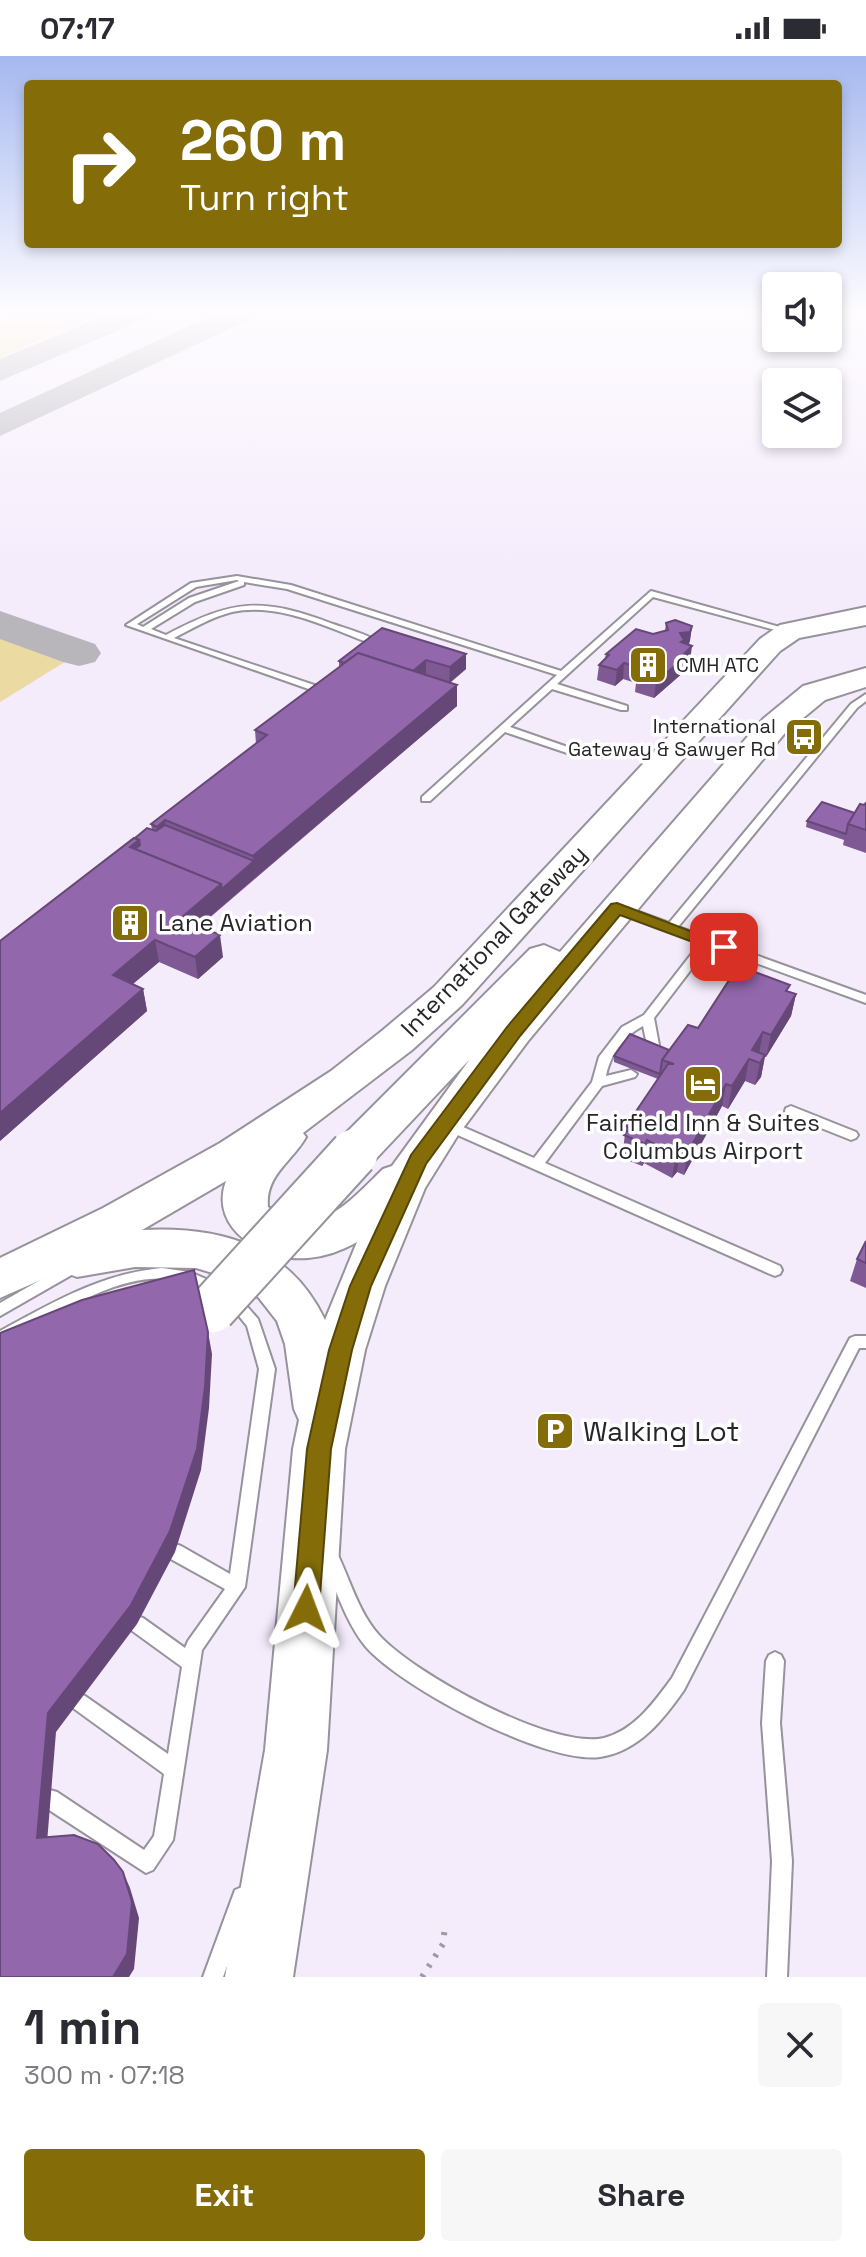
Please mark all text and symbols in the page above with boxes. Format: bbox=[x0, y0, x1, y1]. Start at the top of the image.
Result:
text: 07:17 bbox=[40, 9, 115, 48]
text: 260 m bbox=[180, 105, 346, 176]
icon: right bbox=[48, 112, 152, 216]
text: Turn right bbox=[180, 175, 349, 221]
map controls bbox=[762, 272, 842, 448]
button: sound bbox=[762, 272, 842, 352]
button: layers bbox=[762, 368, 842, 448]
building icon: CMH ATC bbox=[627, 644, 669, 686]
place label: CMH ATC bbox=[676, 652, 759, 678]
place label: International Gateway & Sawyer Rd bbox=[568, 713, 776, 762]
bus stop icon: International Gateway & Sawyer Rd bbox=[783, 716, 825, 758]
street label: International Gateway bbox=[394, 838, 593, 1043]
building icon: Lane Aviation bbox=[109, 902, 151, 944]
place label: Lane Aviation bbox=[158, 907, 313, 938]
pin bbox=[690, 913, 758, 981]
icon: arrive bbox=[702, 925, 746, 969]
hotel icon: Fairfield Inn & Suites Columbus Airport bbox=[682, 1063, 724, 1105]
place label: Fairfield Inn & Suites Columbus Airport bbox=[586, 1107, 820, 1166]
parking icon: Walking Lot bbox=[534, 1410, 576, 1452]
place label: Walking Lot bbox=[583, 1413, 739, 1449]
position arrow bbox=[264, 1567, 348, 1651]
text: 1 min bbox=[24, 1997, 141, 2058]
button: close bbox=[758, 2003, 842, 2087]
text: 300 m · 07:18 bbox=[24, 2058, 185, 2092]
button: Exit bbox=[24, 2149, 425, 2241]
button: Share bbox=[441, 2149, 842, 2241]

